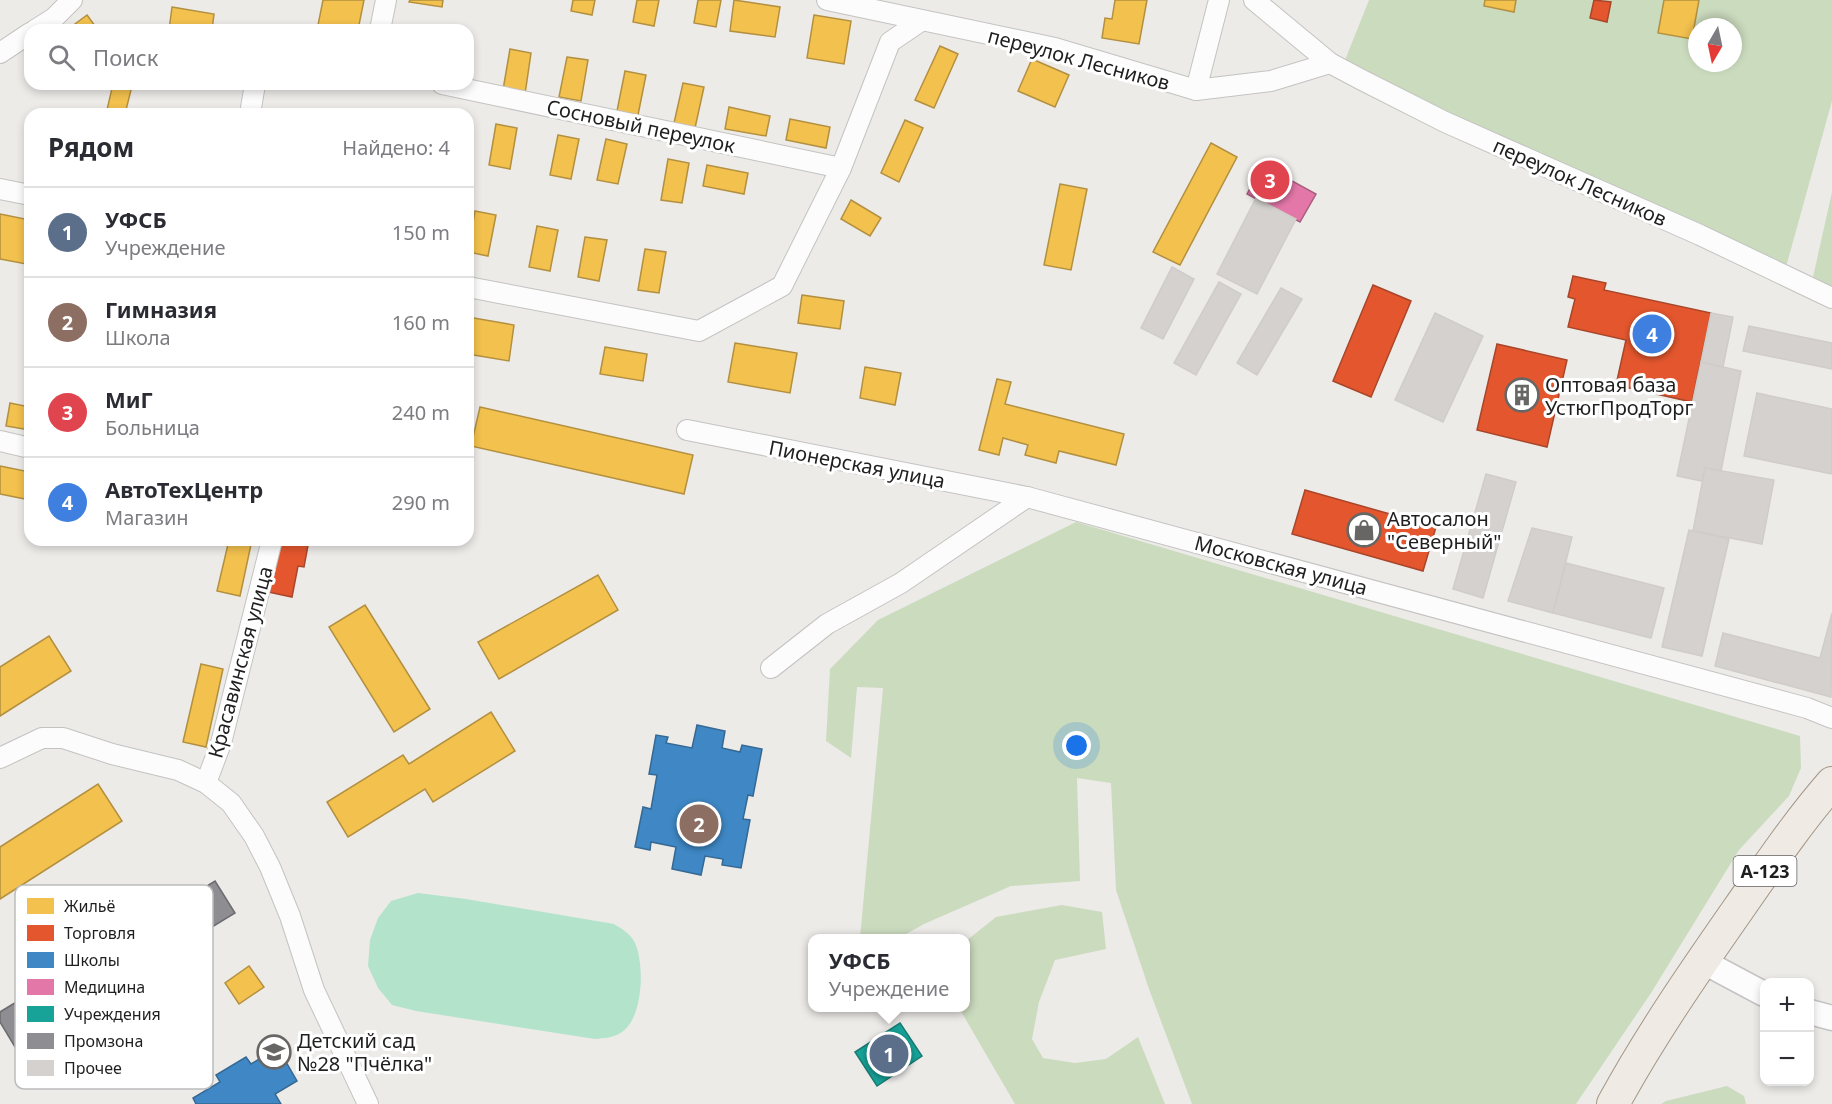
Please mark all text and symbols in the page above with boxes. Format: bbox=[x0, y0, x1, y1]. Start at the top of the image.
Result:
north arrow bbox=[1688, 18, 1742, 72]
street label: переулок Лесников bbox=[985, 22, 1173, 96]
search box bbox=[24, 24, 474, 90]
icon: search bbox=[45, 41, 78, 74]
text: Поиск bbox=[93, 42, 158, 72]
street label: Сосновый переулок bbox=[544, 93, 738, 159]
text: Рядом bbox=[48, 129, 134, 165]
street label: переулок Лесников bbox=[1489, 132, 1671, 232]
text: Найдено: 4 bbox=[342, 134, 450, 161]
pin: 3 bbox=[1250, 158, 1290, 202]
text: УФСБ bbox=[105, 204, 167, 234]
text: 1 bbox=[62, 219, 73, 246]
text: 150 m bbox=[392, 219, 450, 246]
text: Учреждение bbox=[105, 234, 226, 261]
text: Гимназия bbox=[105, 294, 217, 324]
text: 2 bbox=[62, 309, 73, 336]
text: 160 m bbox=[392, 309, 450, 336]
pin: 4 bbox=[1632, 312, 1672, 356]
text: Школа bbox=[105, 324, 171, 351]
place label: Оптовая база УстюгПродТорг bbox=[1545, 371, 1693, 421]
building icon: Оптовая база УстюгПродТорг bbox=[1504, 377, 1540, 413]
text: МиГ bbox=[105, 384, 153, 414]
text: 3 bbox=[62, 399, 73, 426]
text: 240 m bbox=[392, 399, 450, 426]
text: Больница bbox=[105, 414, 200, 441]
street label: Пионерская улица bbox=[767, 434, 947, 494]
text: АвтоТехЦентр bbox=[105, 474, 263, 504]
text: 4 bbox=[62, 489, 73, 516]
text: 290 m bbox=[392, 489, 450, 516]
text: Магазин bbox=[105, 504, 189, 531]
place label: Автосалон "Северный" bbox=[1387, 505, 1501, 555]
shop icon: Автосалон "Северный" bbox=[1346, 512, 1382, 548]
street label: Московская улица bbox=[1192, 529, 1370, 601]
street label: Красавинская улица bbox=[201, 563, 279, 761]
your location bbox=[1062, 731, 1091, 760]
pin: 2 bbox=[680, 802, 718, 846]
road number: А-123 bbox=[1734, 856, 1796, 886]
legend bbox=[15, 885, 213, 1089]
text: Жильё bbox=[64, 895, 116, 917]
text: Торговля bbox=[64, 922, 136, 944]
popup bbox=[808, 934, 970, 1012]
text: УФСБ bbox=[829, 945, 891, 975]
text: Школы bbox=[64, 949, 120, 971]
text: Учреждение bbox=[829, 975, 949, 1002]
text: Медицина bbox=[64, 976, 145, 998]
map controls bbox=[1760, 978, 1814, 1086]
button: + bbox=[1760, 978, 1814, 1032]
text: Учреждения bbox=[64, 1003, 161, 1025]
place label: Детский сад №28 "Пчёлка" bbox=[297, 1027, 432, 1077]
text: Промзона bbox=[64, 1030, 143, 1052]
pin: 1 bbox=[870, 1032, 908, 1076]
button: − bbox=[1760, 1032, 1814, 1086]
school or university icon: Детский сад №28 "Пчёлка" bbox=[256, 1034, 292, 1070]
text: Прочее bbox=[64, 1057, 122, 1079]

